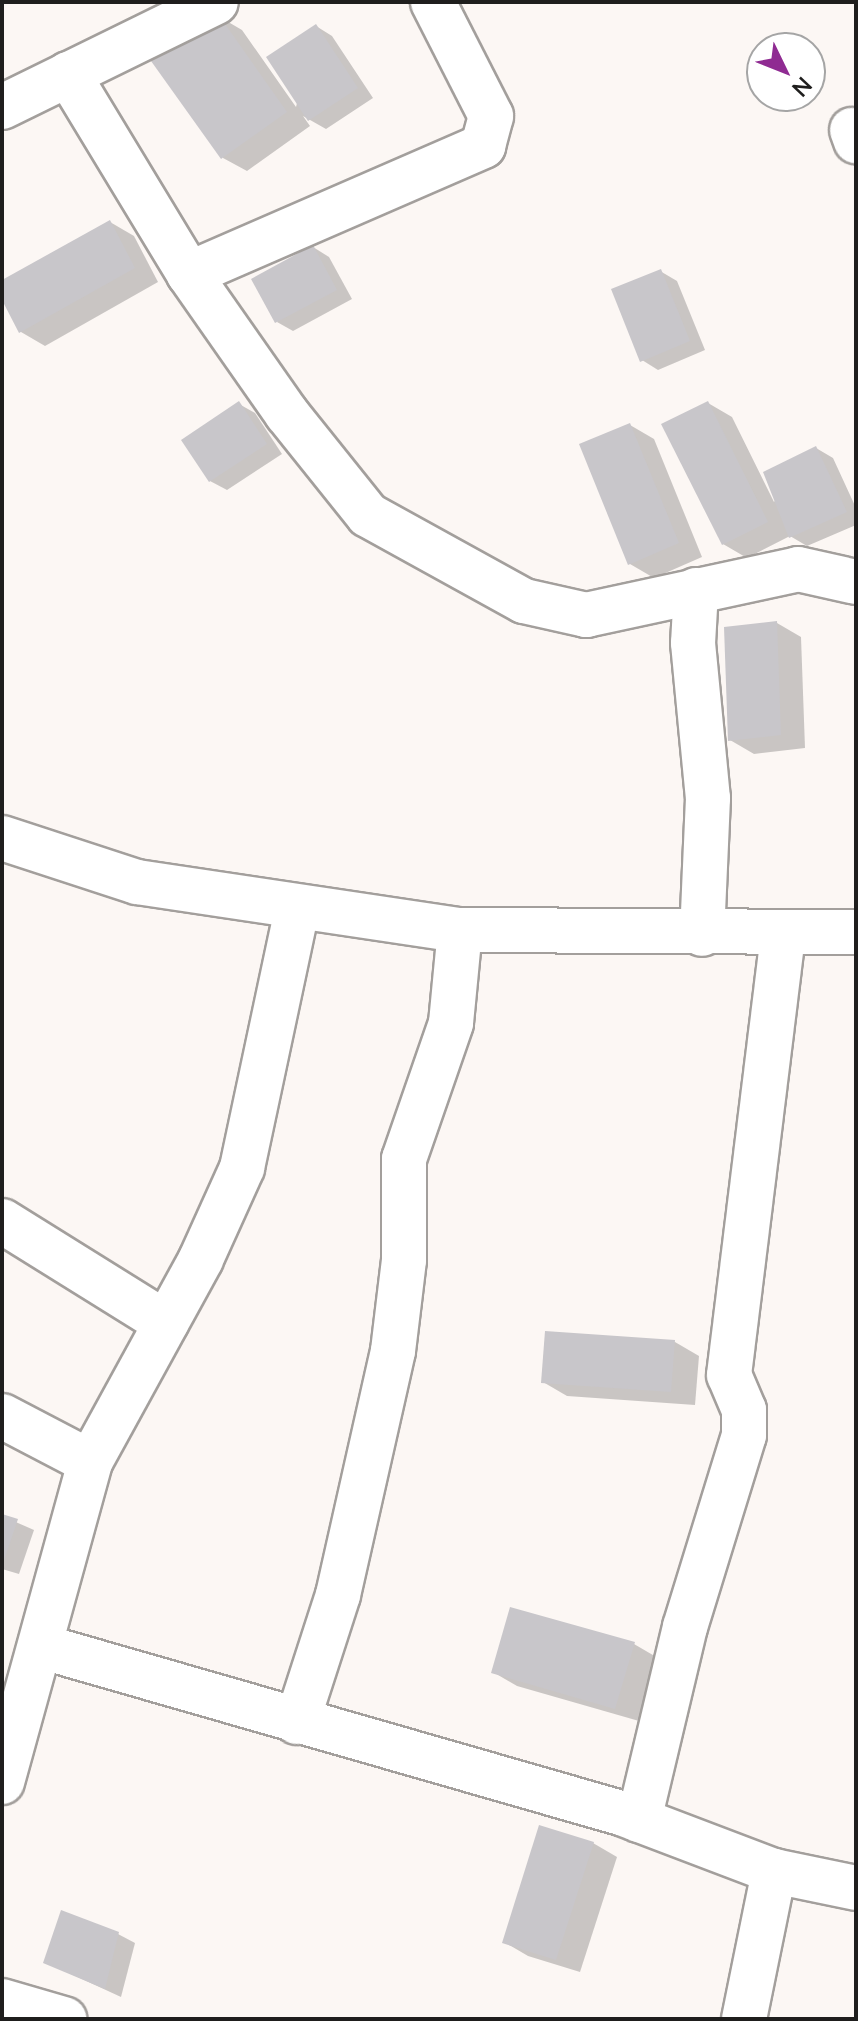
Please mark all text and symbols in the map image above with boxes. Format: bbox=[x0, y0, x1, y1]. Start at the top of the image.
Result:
north arrow bbox=[746, 32, 826, 112]
text: N bbox=[787, 72, 818, 103]

